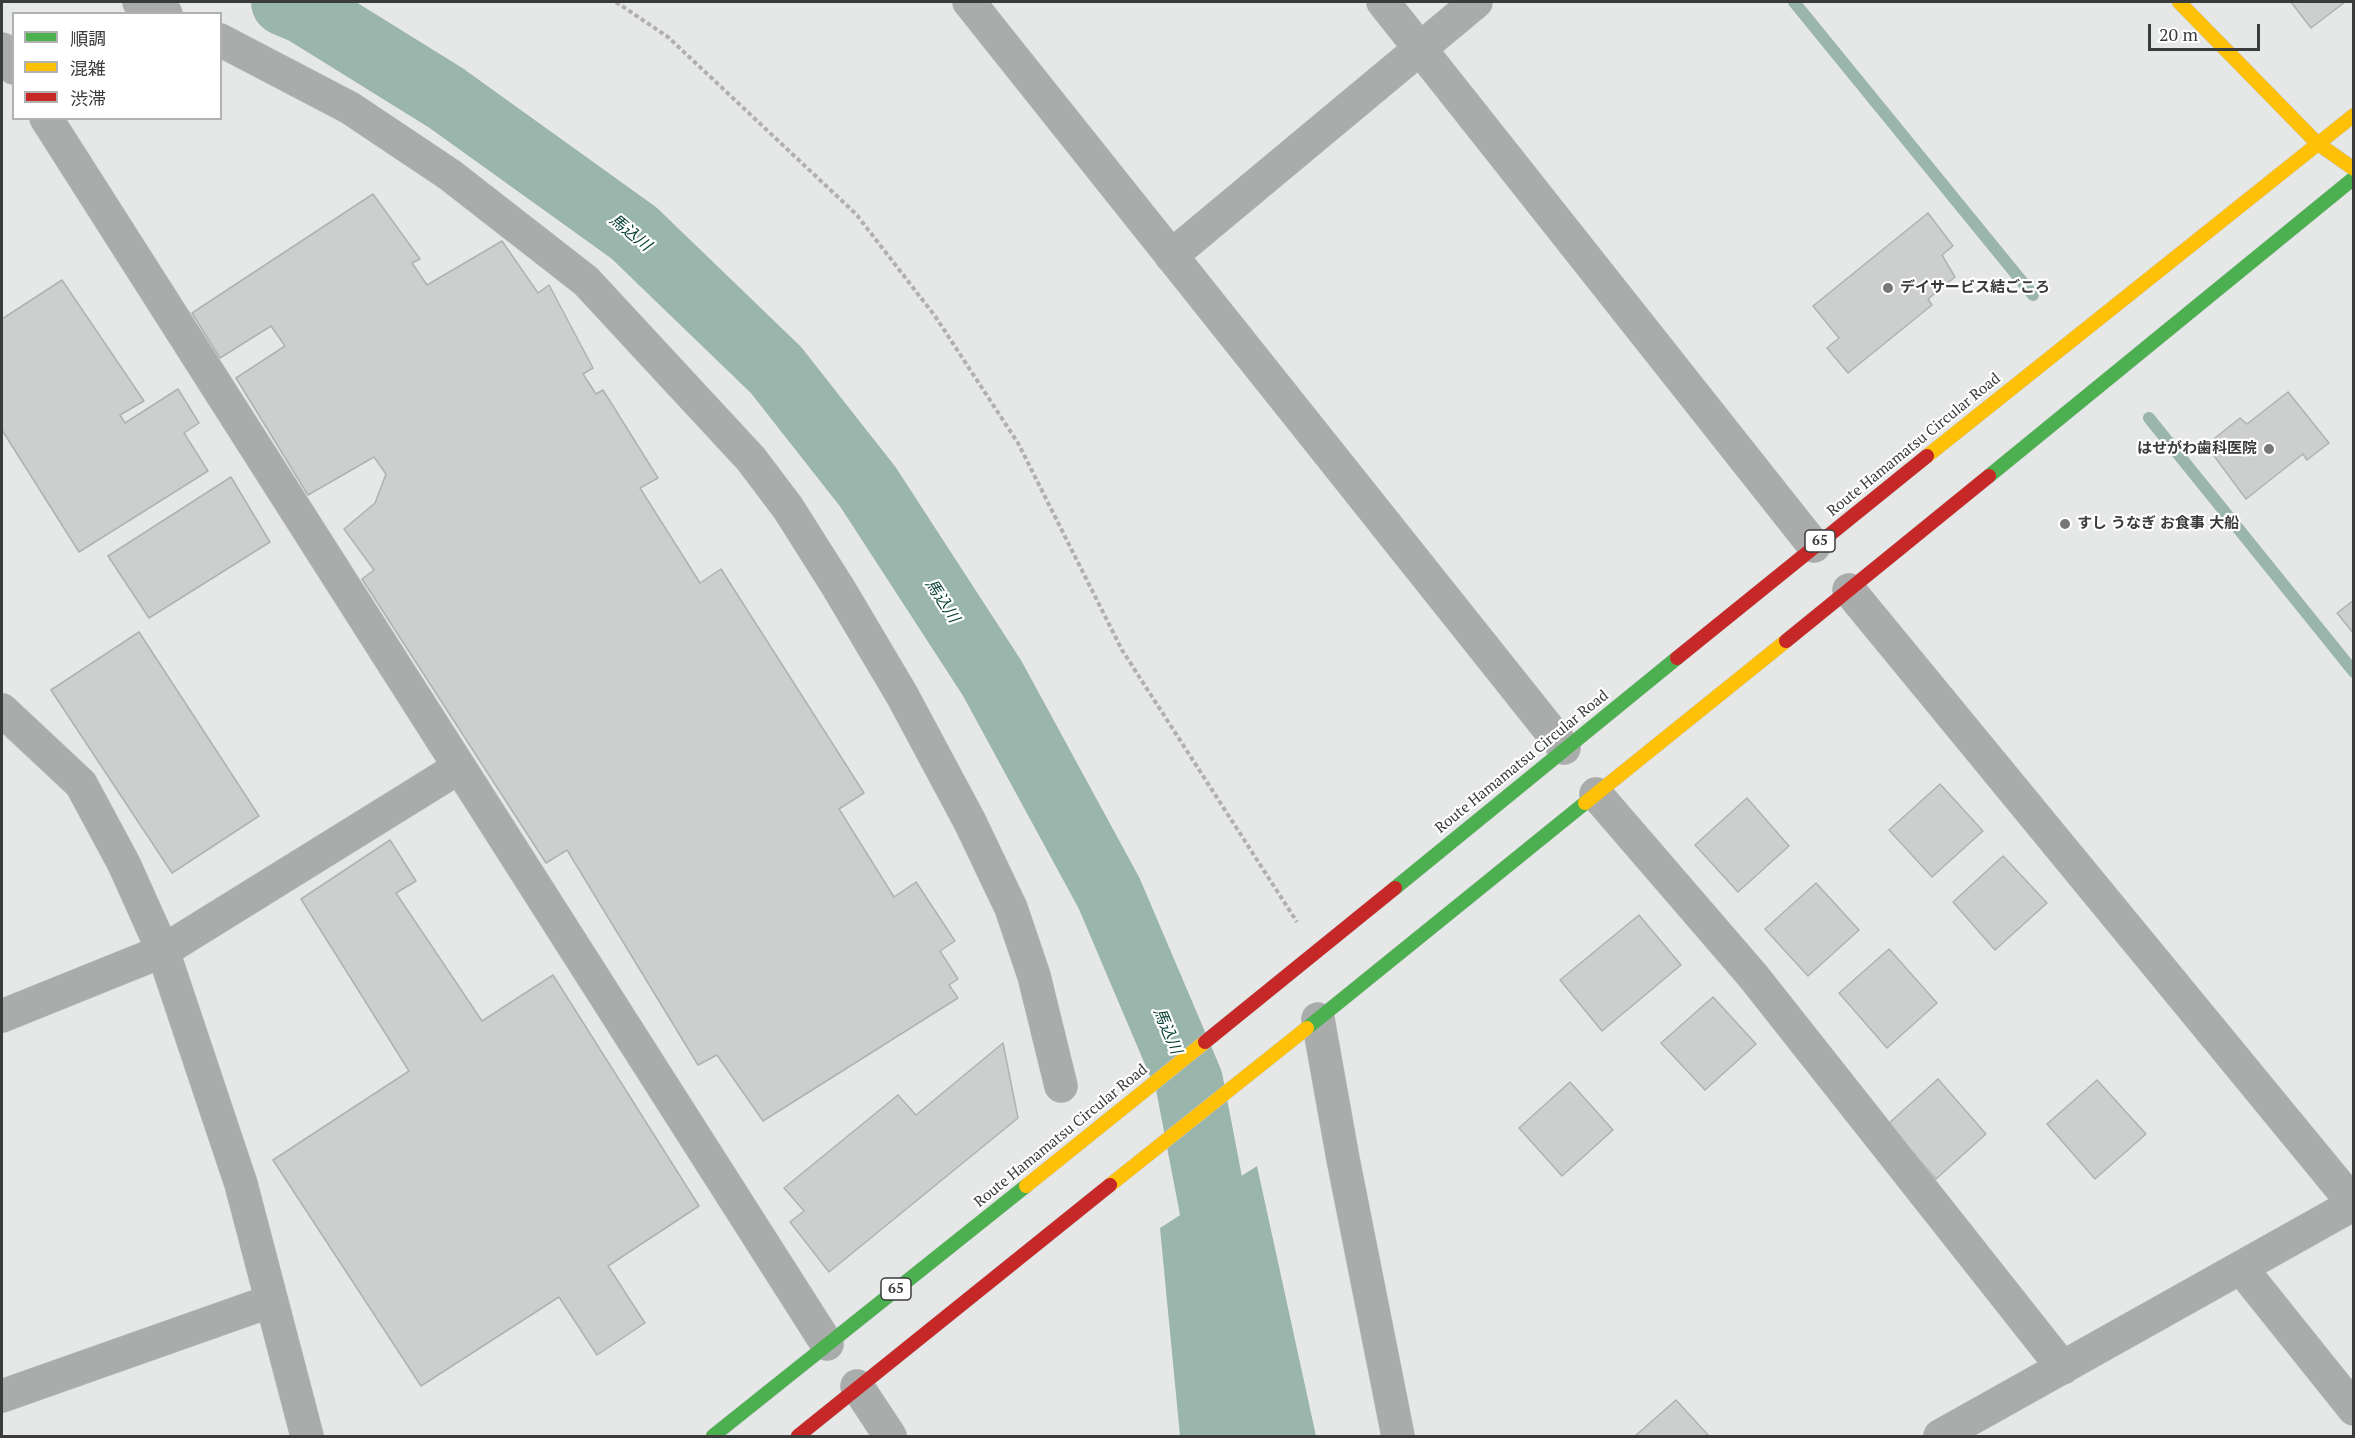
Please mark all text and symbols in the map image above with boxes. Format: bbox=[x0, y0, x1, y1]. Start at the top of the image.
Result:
legend bbox=[12, 12, 222, 120]
scale bar bbox=[2151, 12, 2264, 50]
text: 20 m bbox=[2159, 22, 2198, 46]
text: 順調 bbox=[70, 26, 106, 50]
text: 混雑 bbox=[70, 56, 106, 80]
text: 渋滞 bbox=[70, 86, 106, 110]
water label: 馬込川 bbox=[605, 210, 655, 256]
place label: デイサービス結ごころ bbox=[1900, 279, 2050, 297]
marker: デイサービス結ごころ bbox=[1881, 281, 1895, 295]
street label: Route Hamamatsu Circular Road bbox=[1824, 370, 2004, 520]
place label: はせがわ歯科医院 bbox=[2137, 440, 2257, 458]
marker: はせがわ歯科医院 bbox=[2262, 442, 2276, 456]
place label: すし うなぎ お食事 大船 bbox=[2077, 515, 2239, 533]
marker: すし うなぎ お食事 大船 bbox=[2058, 517, 2072, 531]
road number: 65 bbox=[1805, 530, 1835, 552]
water label: 馬込川 bbox=[921, 576, 963, 626]
street label: Route Hamamatsu Circular Road bbox=[1432, 687, 1612, 837]
water label: 馬込川 bbox=[1149, 1005, 1185, 1057]
street label: Route Hamamatsu Circular Road bbox=[971, 1061, 1151, 1211]
road number: 65 bbox=[881, 1278, 911, 1300]

